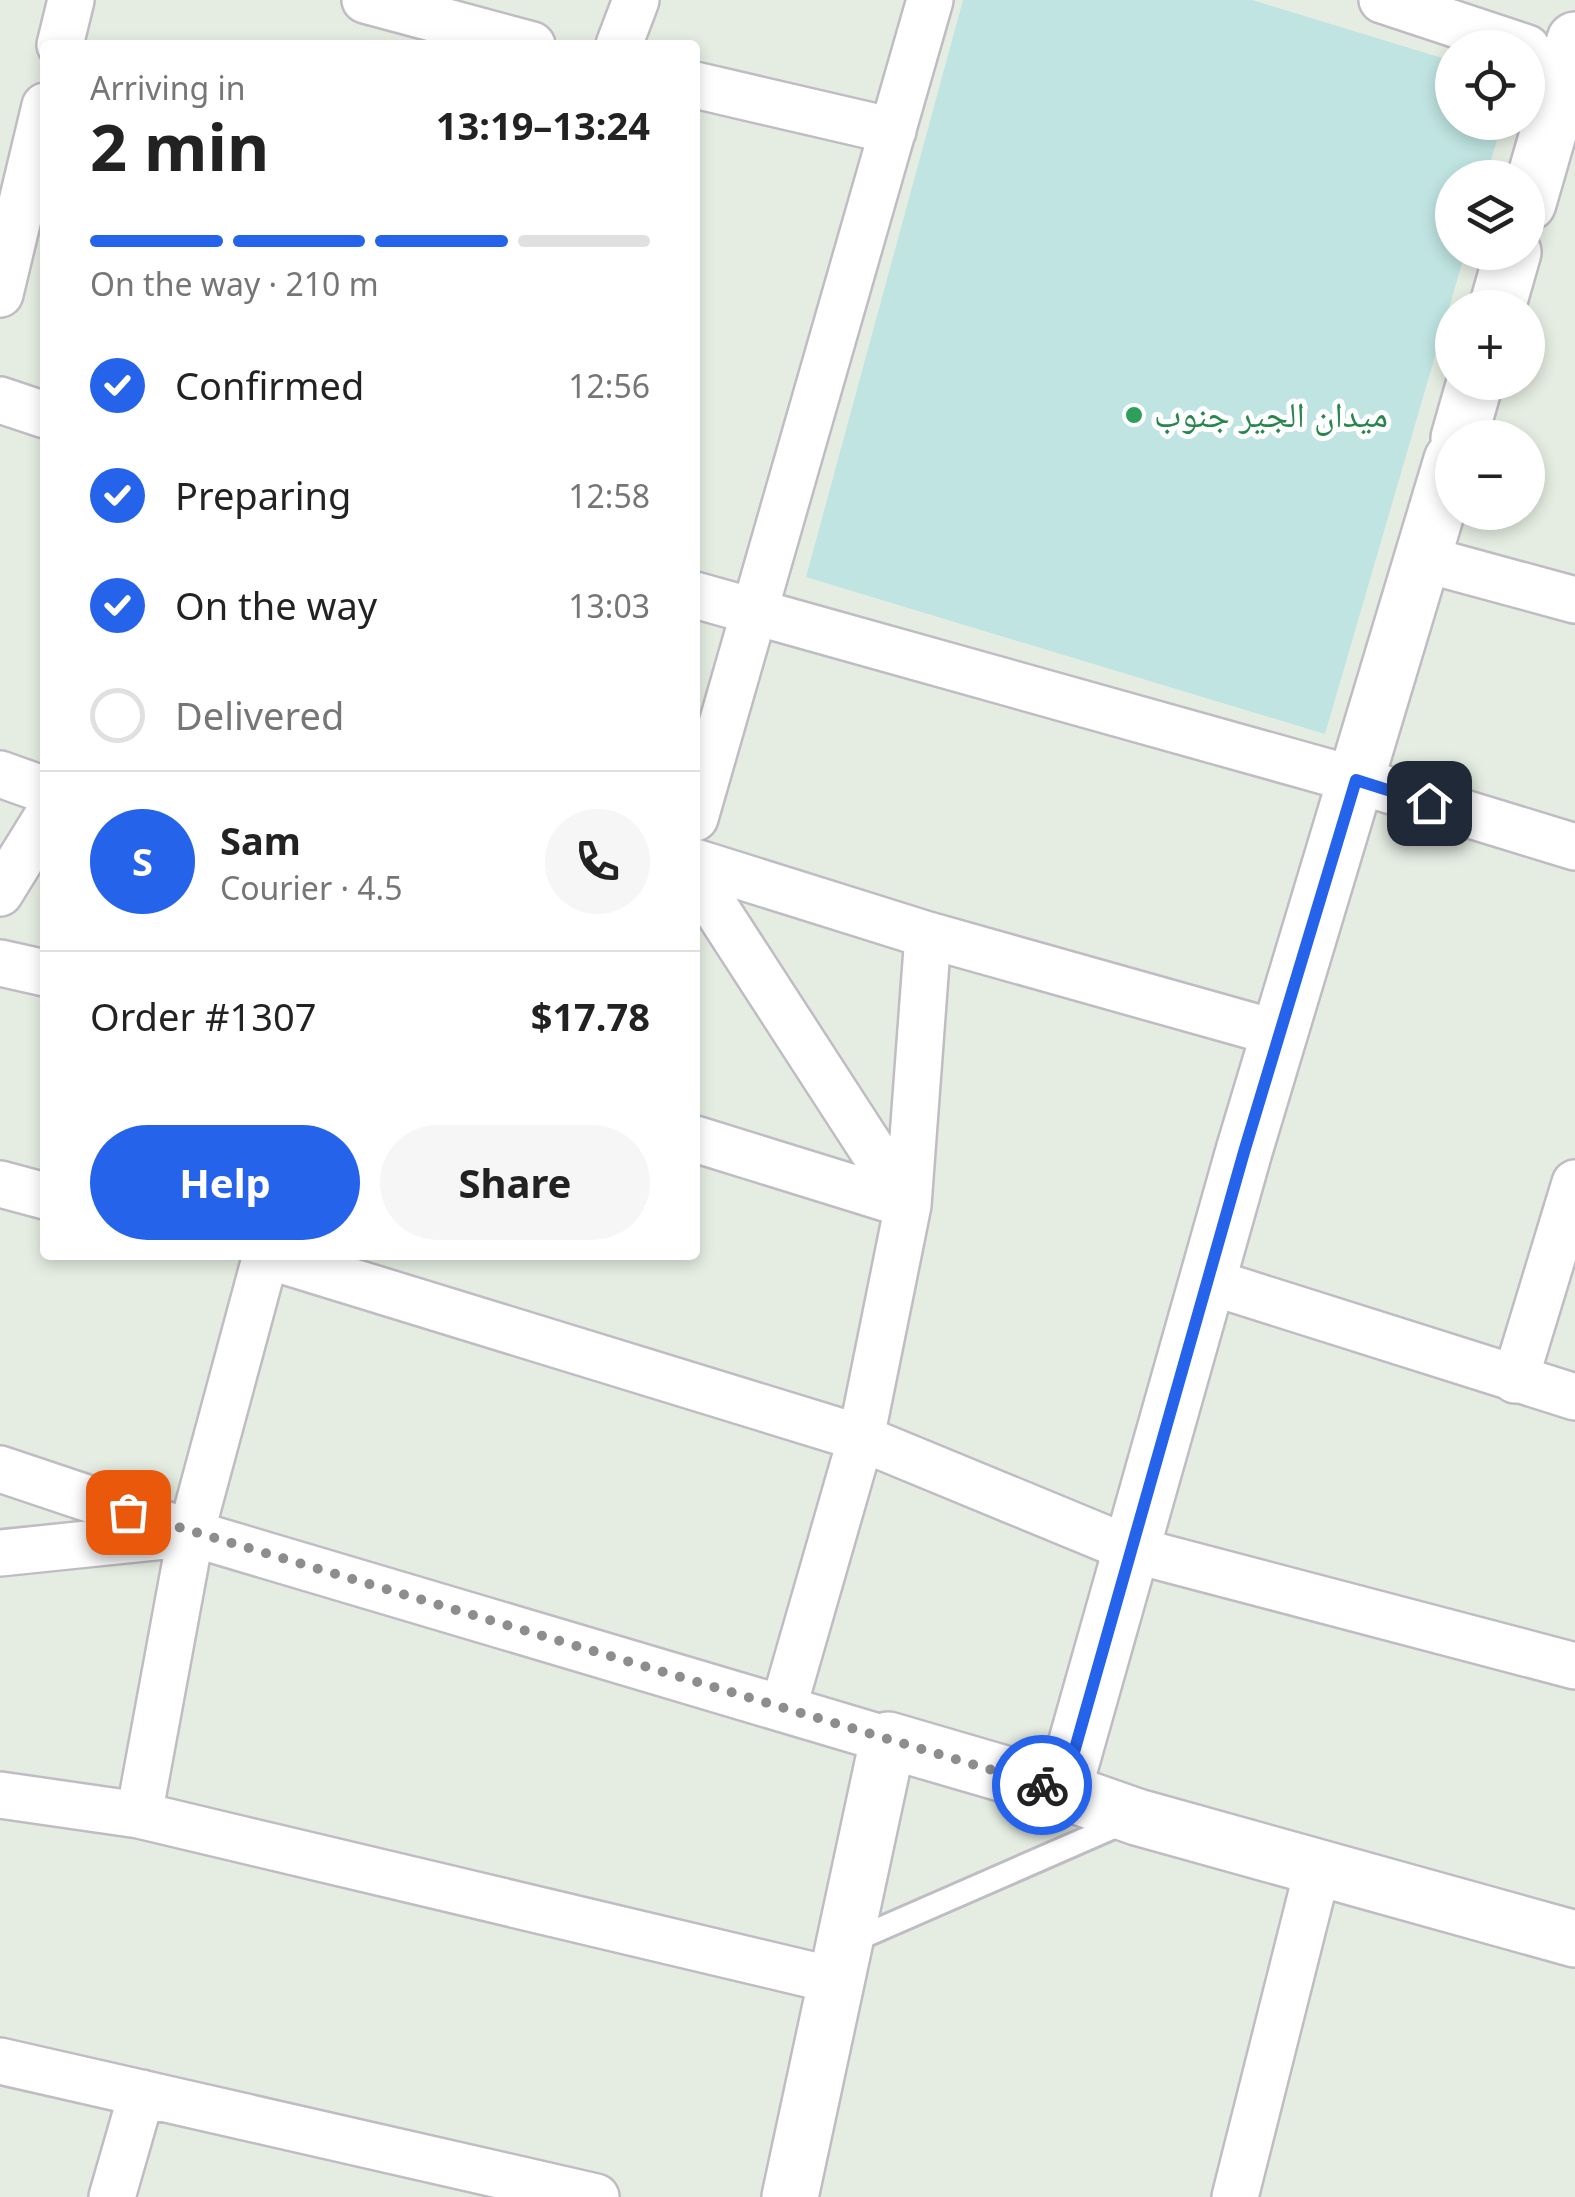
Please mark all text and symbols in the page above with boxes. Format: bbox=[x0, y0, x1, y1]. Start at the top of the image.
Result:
map controls bbox=[1435, 30, 1545, 530]
button: locate bbox=[1435, 30, 1545, 140]
text: Arriving in bbox=[90, 66, 245, 109]
text: 13:19–13:24 bbox=[436, 99, 650, 151]
text: 2 min bbox=[90, 102, 269, 190]
button: layers bbox=[1435, 160, 1545, 270]
text: On the way · 210 m bbox=[90, 262, 379, 305]
button: + bbox=[1435, 290, 1545, 400]
icon: check bbox=[90, 358, 145, 413]
text: Confirmed bbox=[175, 359, 364, 411]
text: 12:56 bbox=[568, 364, 650, 407]
place label: ميدان الجير جنوب bbox=[1154, 390, 1388, 437]
marker: ميدان الجير جنوب bbox=[1123, 404, 1145, 426]
button: − bbox=[1435, 420, 1545, 530]
icon: check bbox=[90, 468, 145, 523]
text: Preparing bbox=[175, 469, 351, 521]
text: 12:58 bbox=[568, 474, 650, 517]
icon: check bbox=[90, 578, 145, 633]
text: On the way bbox=[175, 579, 377, 631]
text: 13:03 bbox=[568, 584, 650, 627]
text: Delivered bbox=[175, 689, 344, 741]
pin bbox=[1387, 761, 1472, 846]
icon: home bbox=[1402, 776, 1457, 831]
button: phone bbox=[545, 809, 650, 914]
text: Sam bbox=[220, 814, 301, 866]
text: S bbox=[132, 835, 153, 887]
text: Courier · 4.5 bbox=[220, 866, 403, 909]
text: Order #1307 bbox=[90, 990, 316, 1042]
text: $17.78 bbox=[531, 990, 650, 1042]
button: Help bbox=[90, 1125, 360, 1240]
button: Share bbox=[380, 1125, 650, 1240]
pin bbox=[86, 1470, 171, 1555]
icon: bag bbox=[101, 1485, 156, 1540]
courier bbox=[992, 1735, 1092, 1835]
icon: bike bbox=[1015, 1758, 1070, 1813]

